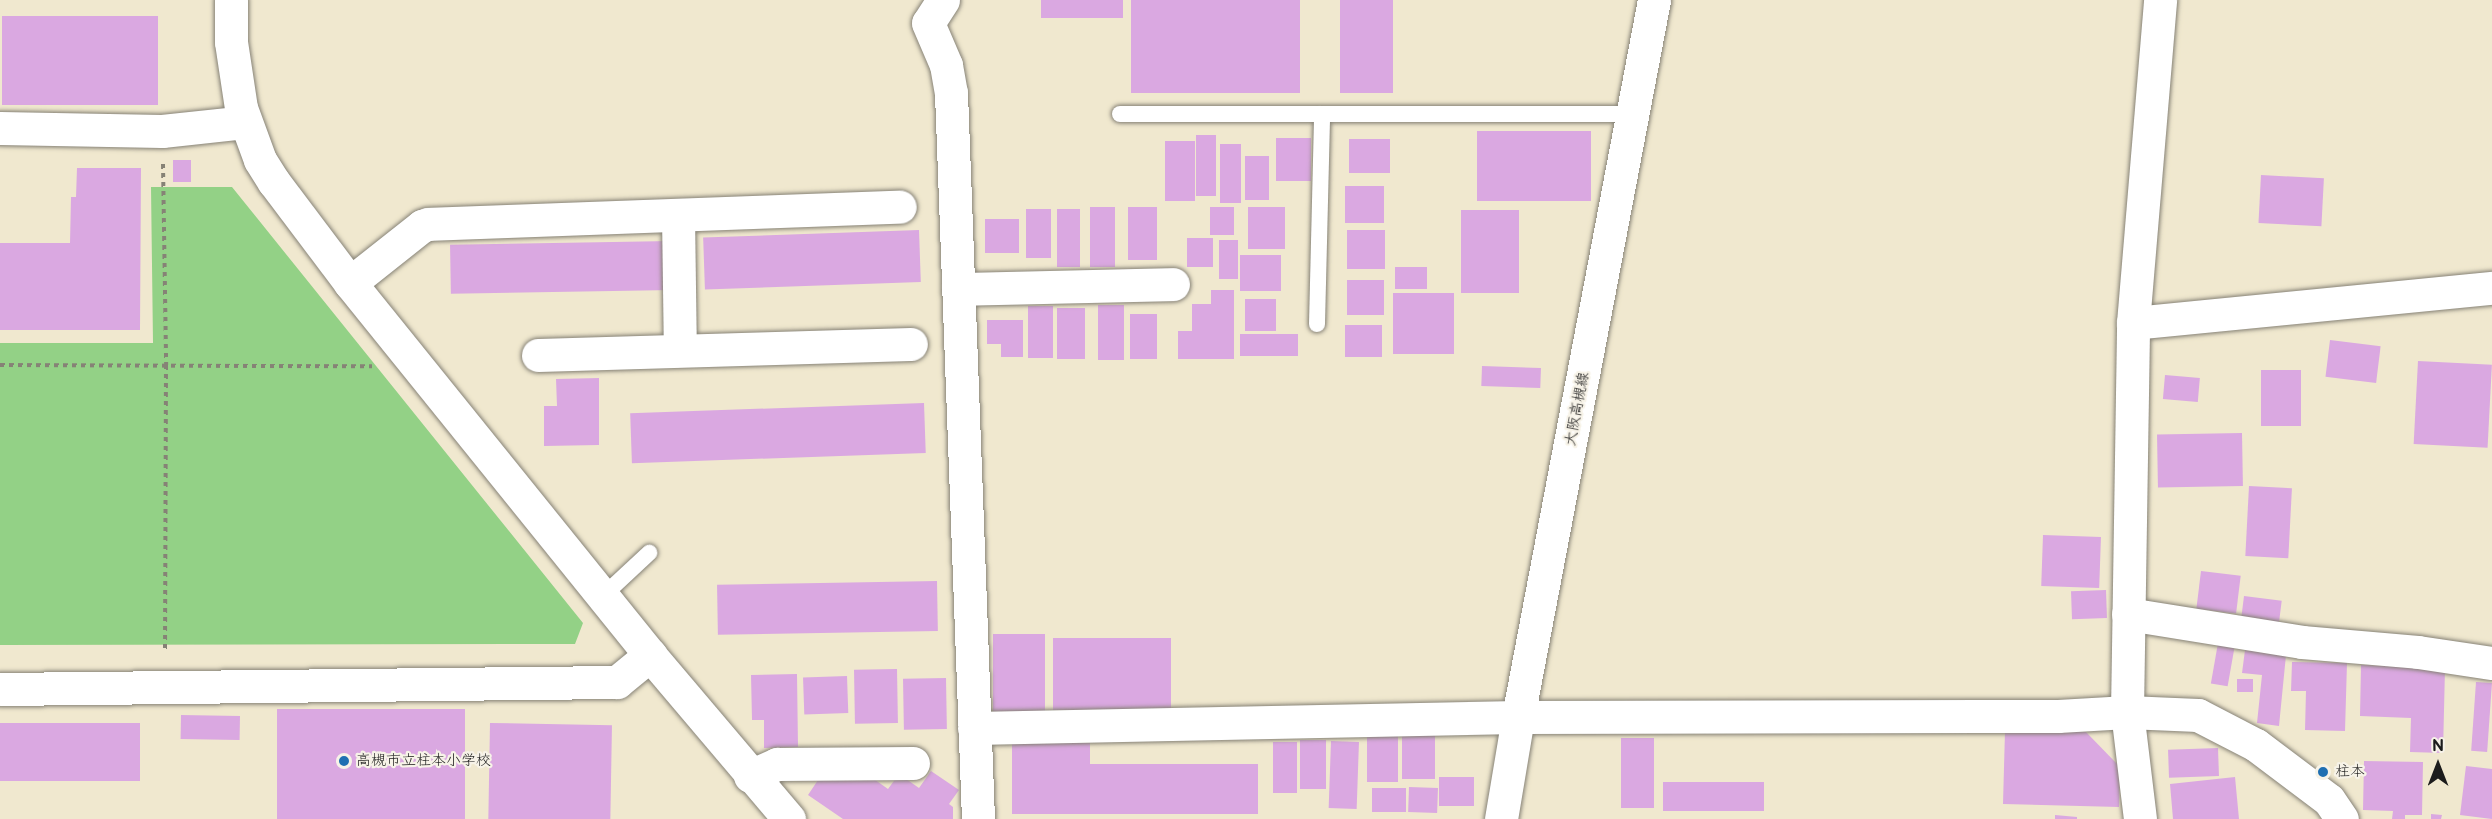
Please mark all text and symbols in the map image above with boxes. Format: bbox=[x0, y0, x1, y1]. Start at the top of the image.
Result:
street label: 大阪高槻線 bbox=[1561, 370, 1593, 448]
north arrow bbox=[2408, 735, 2468, 795]
text: N bbox=[2432, 737, 2444, 756]
place label: 高槻市立柱本小学校 bbox=[356, 752, 491, 770]
marker: 高槻市立柱本小学校 bbox=[337, 754, 351, 768]
place label: 柱本 bbox=[2335, 763, 2365, 781]
marker: 柱本 bbox=[2316, 765, 2330, 779]

